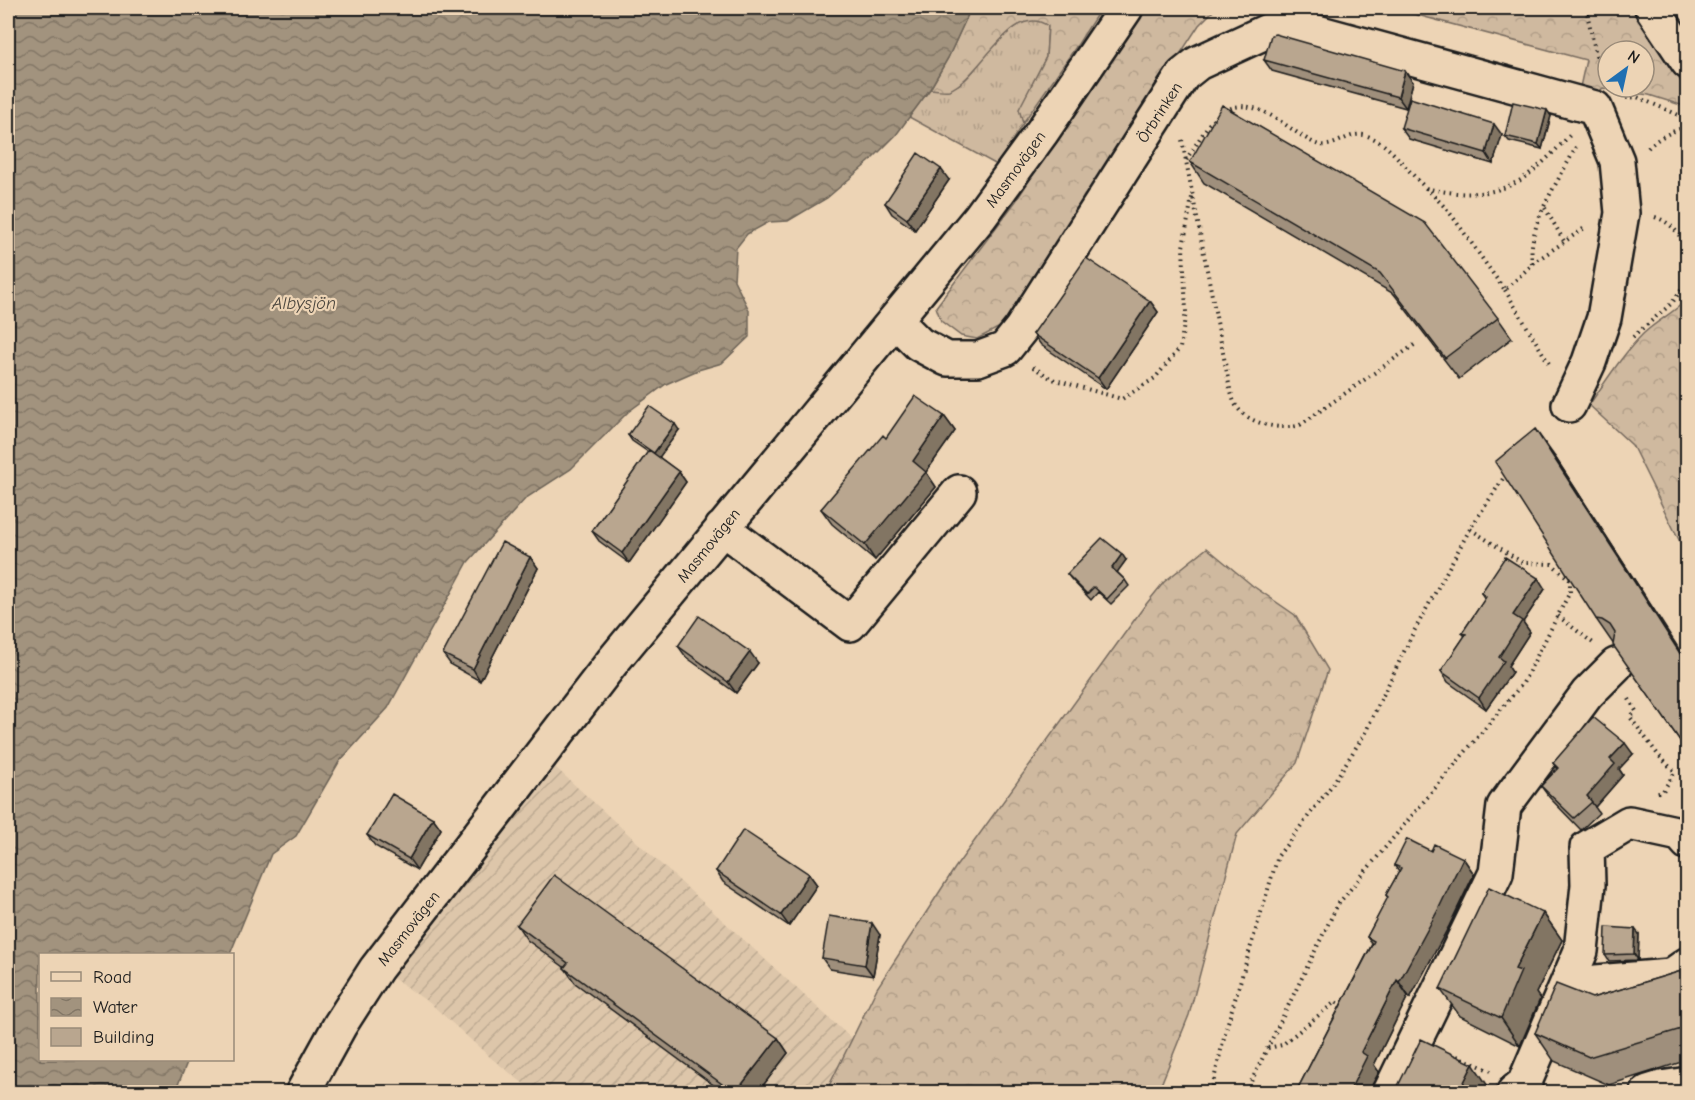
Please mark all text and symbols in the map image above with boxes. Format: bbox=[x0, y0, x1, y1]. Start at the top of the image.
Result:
north arrow bbox=[1596, 39, 1656, 99]
text: N bbox=[1624, 47, 1643, 68]
street label: Örbrinken bbox=[1134, 79, 1186, 146]
street label: Masmovägen bbox=[982, 128, 1049, 211]
water label: Albysjön bbox=[271, 293, 336, 314]
street label: Masmovägen bbox=[674, 505, 744, 586]
street label: Masmovägen bbox=[374, 888, 444, 970]
legend bbox=[39, 953, 234, 1061]
text: Road bbox=[93, 967, 132, 988]
text: Water bbox=[93, 997, 138, 1018]
text: Building bbox=[93, 1027, 155, 1048]

